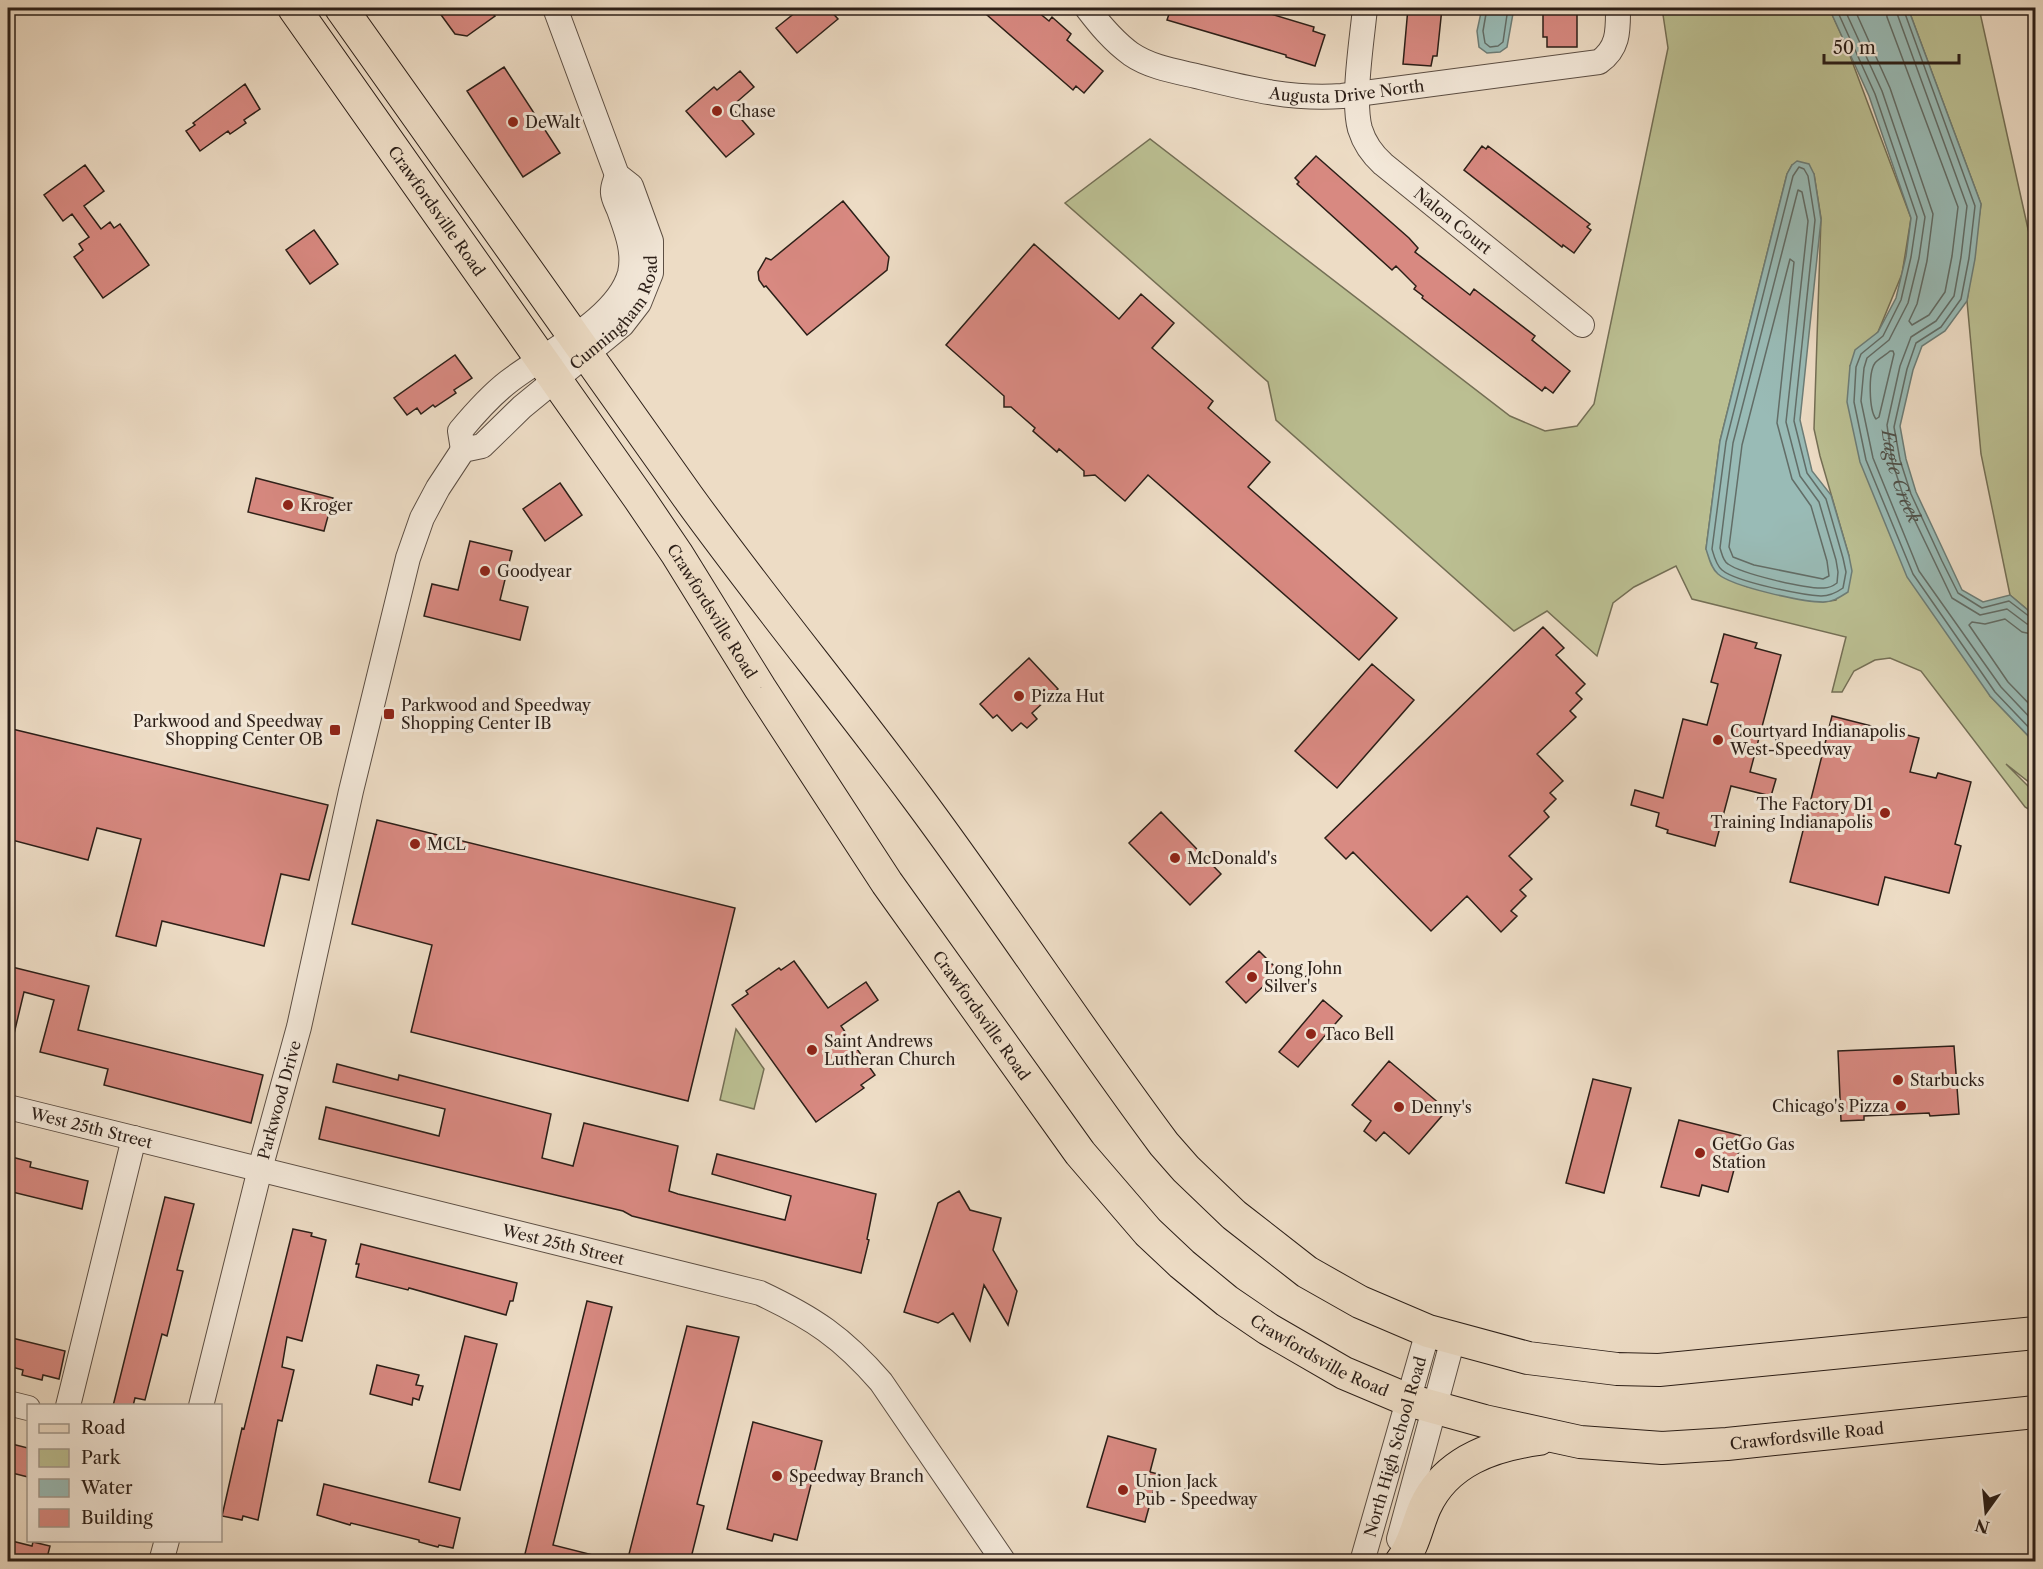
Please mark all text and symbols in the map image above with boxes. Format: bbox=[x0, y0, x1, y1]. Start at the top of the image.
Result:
scale bar bbox=[1824, 27, 1959, 65]
text: 50 m bbox=[1833, 37, 1876, 59]
street label: Augusta Drive North bbox=[1267, 75, 1426, 107]
place label: Chase bbox=[729, 101, 776, 121]
marker: Chase bbox=[710, 104, 724, 118]
place label: DeWalt bbox=[525, 112, 581, 132]
marker: DeWalt bbox=[506, 115, 520, 129]
street label: Crawfordsville Road bbox=[384, 142, 490, 280]
street label: Nalon Court bbox=[1410, 183, 1496, 258]
street label: Cunningham Road bbox=[565, 255, 661, 374]
water label: Eagle Creek bbox=[1877, 426, 1926, 527]
place label: Kroger bbox=[300, 495, 353, 515]
marker: Kroger bbox=[281, 498, 295, 512]
street label: Crawfordsville Road bbox=[663, 540, 762, 682]
place label: Goodyear bbox=[497, 561, 572, 581]
marker: Goodyear bbox=[478, 564, 492, 578]
place label: Pizza Hut bbox=[1031, 686, 1105, 706]
marker: Pizza Hut bbox=[1012, 689, 1026, 703]
place label: Parkwood and Speedway Shopping Center IB bbox=[401, 695, 592, 733]
marker: Parkwood and Speedway Shopping Center IB bbox=[382, 707, 396, 721]
place label: Parkwood and Speedway Shopping Center OB bbox=[133, 711, 324, 749]
place label: Courtyard Indianapolis West-Speedway bbox=[1729, 721, 1906, 759]
marker: Parkwood and Speedway Shopping Center OB bbox=[328, 723, 342, 737]
marker: Courtyard Indianapolis West-Speedway bbox=[1711, 733, 1725, 747]
place label: The Factory D1 Training Indianapolis bbox=[1711, 794, 1873, 832]
marker: The Factory D1 Training Indianapolis bbox=[1878, 806, 1892, 820]
place label: MCL bbox=[427, 834, 466, 854]
marker: MCL bbox=[408, 837, 422, 851]
place label: McDonald's bbox=[1187, 848, 1277, 868]
marker: McDonald's bbox=[1168, 851, 1182, 865]
street label: Crawfordsville Road bbox=[929, 947, 1035, 1084]
place label: Long John Silver's bbox=[1264, 958, 1342, 996]
marker: Long John Silver's bbox=[1245, 970, 1259, 984]
place label: Taco Bell bbox=[1323, 1024, 1394, 1044]
marker: Taco Bell bbox=[1304, 1027, 1318, 1041]
place label: Saint Andrews Lutheran Church bbox=[824, 1031, 956, 1069]
street label: Parkwood Drive bbox=[253, 1038, 305, 1162]
marker: Saint Andrews Lutheran Church bbox=[805, 1043, 819, 1057]
place label: Starbucks bbox=[1910, 1070, 1985, 1090]
marker: Starbucks bbox=[1891, 1073, 1905, 1087]
place label: Chicago's Pizza bbox=[1772, 1096, 1890, 1116]
place label: Denny's bbox=[1411, 1097, 1472, 1117]
marker: Chicago's Pizza bbox=[1894, 1099, 1908, 1113]
marker: Denny's bbox=[1392, 1100, 1406, 1114]
street label: West 25th Street bbox=[27, 1103, 155, 1152]
place label: GetGo Gas Station bbox=[1712, 1134, 1795, 1172]
marker: GetGo Gas Station bbox=[1693, 1146, 1707, 1160]
street label: West 25th Street bbox=[499, 1219, 627, 1269]
street label: Crawfordsville Road bbox=[1246, 1310, 1392, 1401]
street label: North High School Road bbox=[1360, 1354, 1430, 1539]
legend bbox=[27, 1404, 222, 1542]
text: Road bbox=[81, 1417, 126, 1439]
street label: Crawfordsville Road bbox=[1729, 1418, 1885, 1454]
text: Park bbox=[81, 1447, 122, 1469]
place label: Speedway Branch bbox=[789, 1466, 924, 1486]
marker: Speedway Branch bbox=[770, 1469, 784, 1483]
place label: Union Jack Pub - Speedway bbox=[1135, 1471, 1259, 1509]
text: Water bbox=[80, 1477, 133, 1499]
north arrow bbox=[1956, 1482, 2016, 1542]
marker: Union Jack Pub - Speedway bbox=[1116, 1483, 1130, 1497]
text: Building bbox=[81, 1507, 153, 1529]
text: N bbox=[1973, 1515, 1991, 1538]

